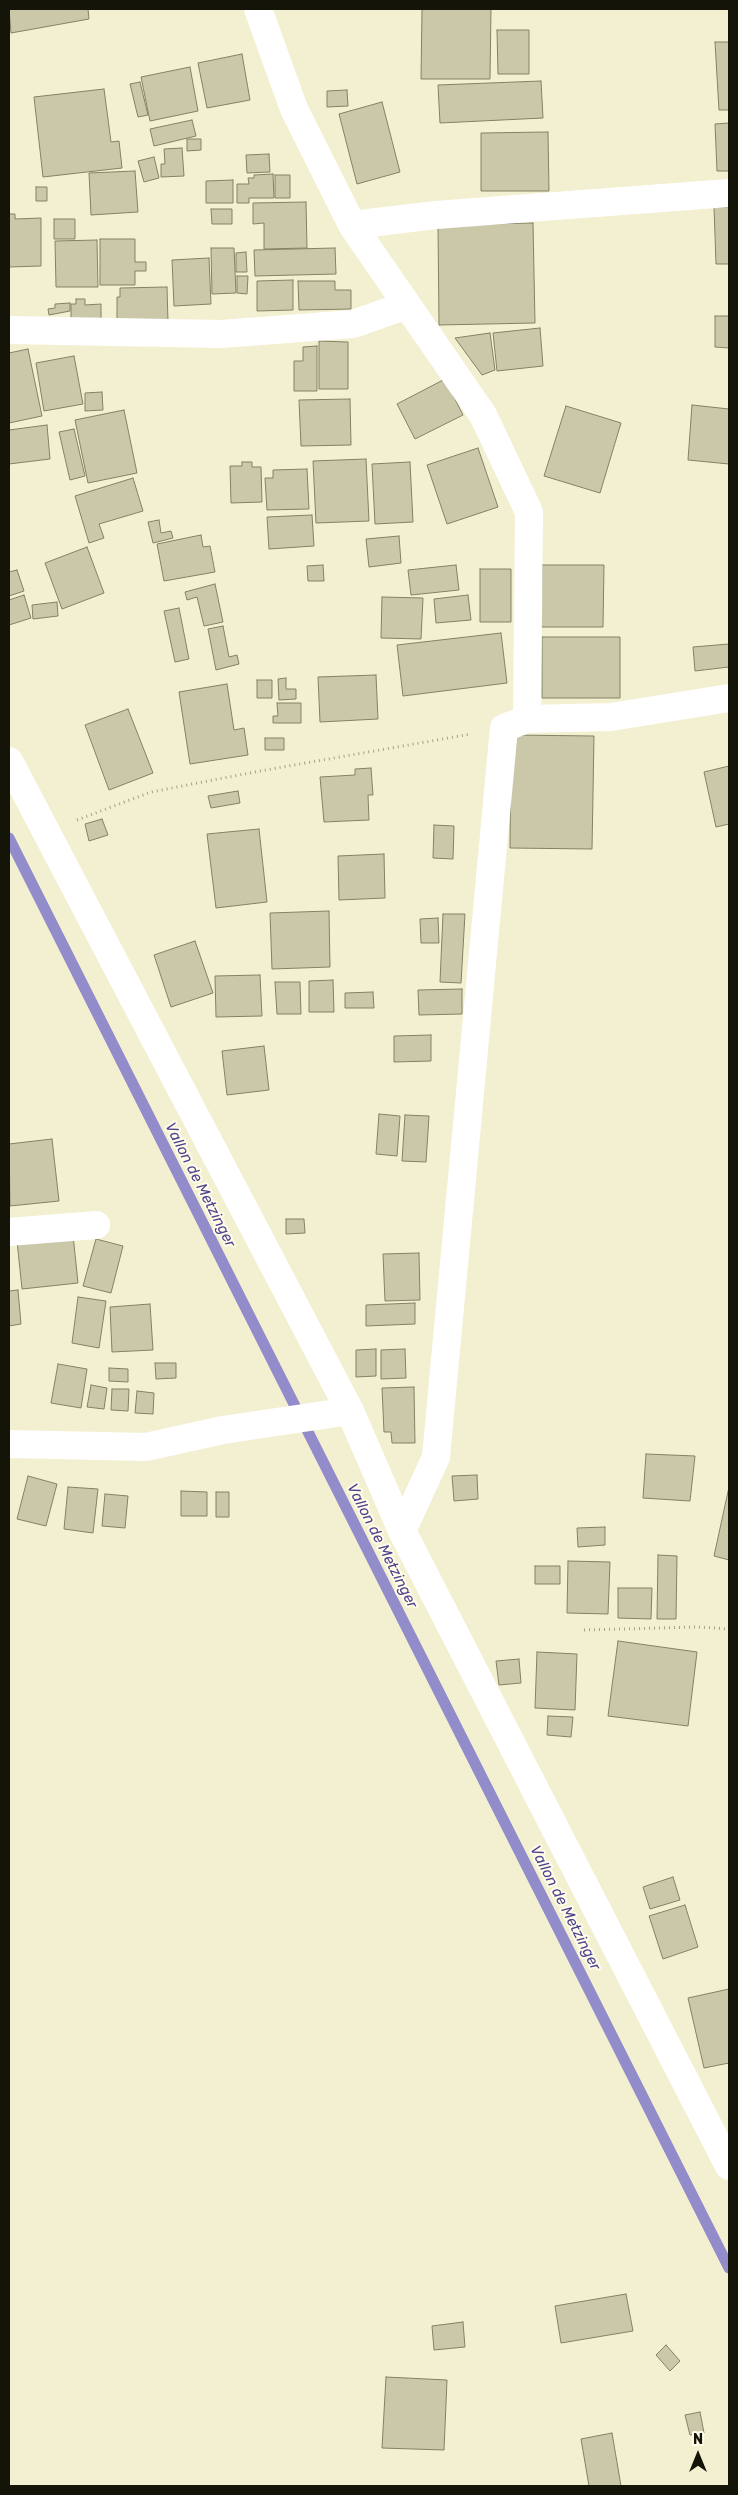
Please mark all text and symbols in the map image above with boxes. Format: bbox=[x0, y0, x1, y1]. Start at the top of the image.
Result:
water label: Vallon de Metzinger bbox=[161, 1120, 239, 1250]
water label: Vallon de Metzinger bbox=[343, 1481, 421, 1611]
water label: Vallon de Metzinger bbox=[526, 1843, 604, 1973]
north arrow bbox=[673, 2430, 723, 2480]
text: N bbox=[693, 2431, 703, 2448]

